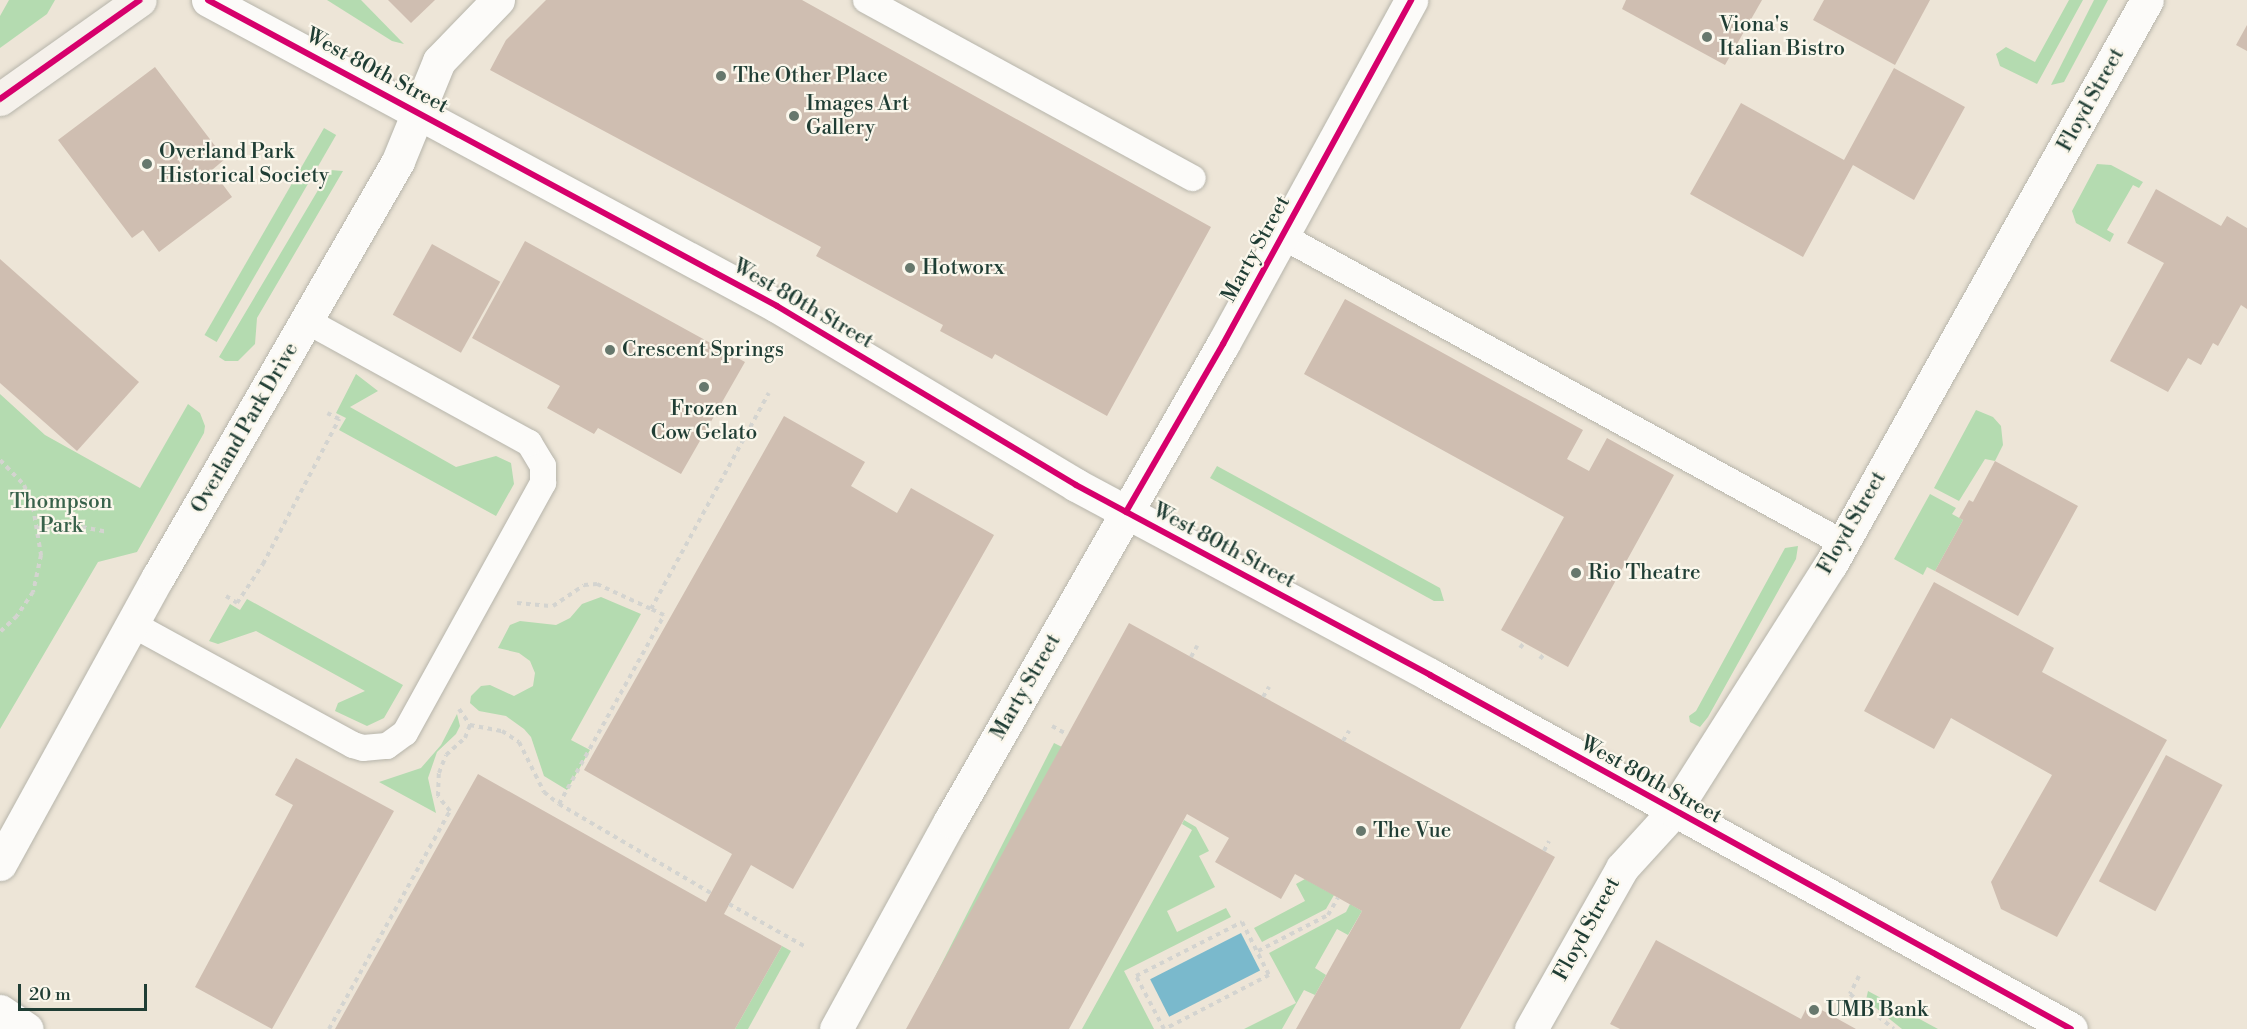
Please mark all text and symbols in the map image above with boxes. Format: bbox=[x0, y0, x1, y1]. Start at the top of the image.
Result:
place label: Viona's Italian Bistro bbox=[1719, 12, 1845, 62]
street label: West 80th Street bbox=[301, 23, 453, 119]
marker: Viona's Italian Bistro bbox=[1700, 30, 1714, 44]
street label: Floyd Street bbox=[2052, 44, 2130, 156]
place label: The Other Place bbox=[733, 63, 888, 89]
marker: The Other Place bbox=[714, 69, 728, 83]
place label: Images Art Gallery bbox=[806, 91, 909, 141]
marker: Images Art Gallery bbox=[787, 109, 801, 123]
place label: Overland Park Historical Society bbox=[159, 139, 329, 189]
marker: Overland Park Historical Society bbox=[140, 157, 154, 171]
street label: Marty Street bbox=[1216, 191, 1296, 307]
street label: West 80th Street bbox=[728, 254, 878, 354]
place label: Hotworx bbox=[922, 255, 1004, 281]
marker: Hotworx bbox=[903, 261, 917, 275]
place label: Crescent Springs bbox=[622, 337, 784, 363]
street label: Overland Park Drive bbox=[186, 338, 304, 518]
marker: Crescent Springs bbox=[603, 343, 617, 357]
marker: Frozen Cow Gelato bbox=[697, 380, 711, 394]
place label: Frozen Cow Gelato bbox=[651, 396, 757, 446]
street label: Floyd Street bbox=[1812, 467, 1892, 579]
park label: Thompson Park bbox=[10, 489, 112, 539]
street label: West 80th Street bbox=[1148, 498, 1300, 594]
place label: Rio Theatre bbox=[1588, 560, 1701, 586]
marker: Rio Theatre bbox=[1569, 566, 1583, 580]
street label: Marty Street bbox=[986, 630, 1066, 744]
street label: West 80th Street bbox=[1576, 731, 1726, 829]
place label: The Vue bbox=[1373, 818, 1451, 844]
marker: The Vue bbox=[1354, 824, 1368, 838]
street label: Floyd Street bbox=[1548, 873, 1626, 985]
scale bar bbox=[21, 972, 150, 1010]
text: 20 m bbox=[29, 983, 71, 1006]
place label: UMB Bank bbox=[1826, 997, 1928, 1023]
marker: UMB Bank bbox=[1807, 1003, 1821, 1017]

